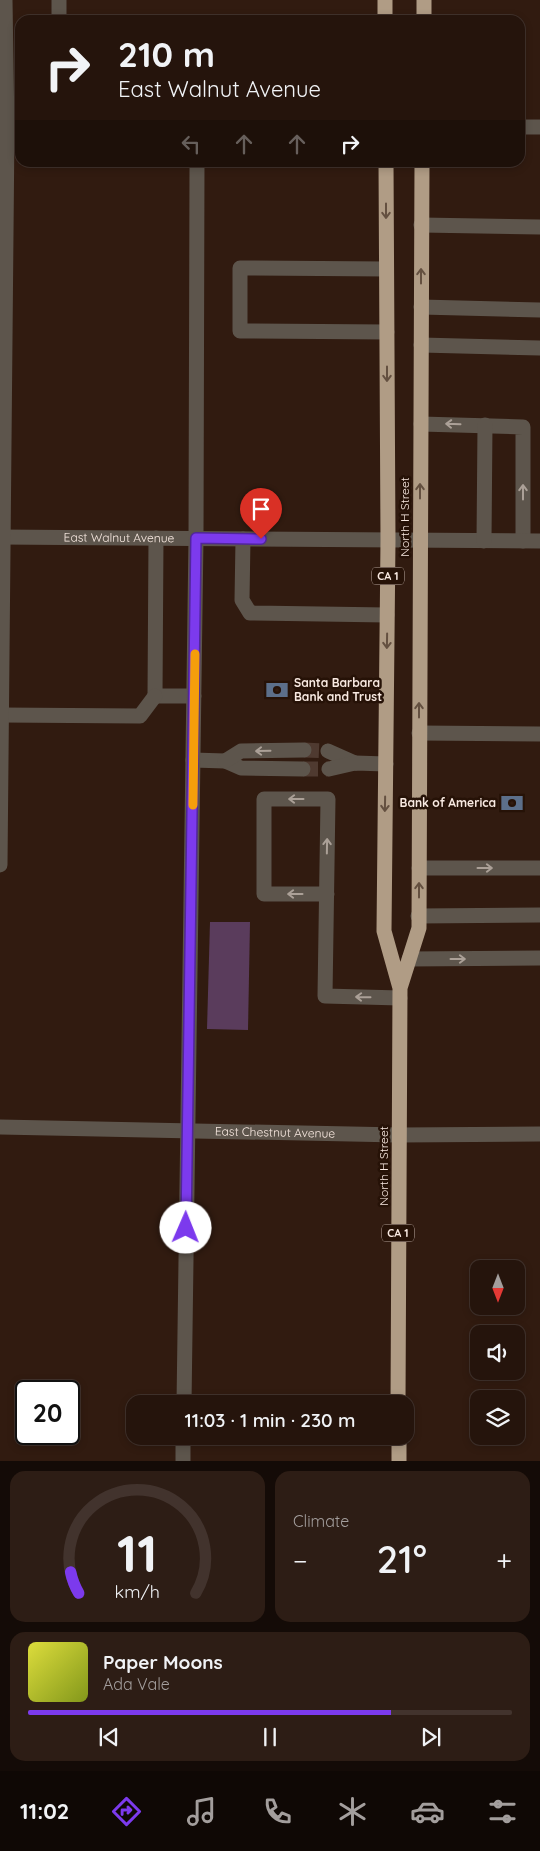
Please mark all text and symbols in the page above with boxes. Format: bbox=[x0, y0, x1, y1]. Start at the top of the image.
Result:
text: 210 m bbox=[118, 32, 215, 76]
icon: right bbox=[35, 35, 100, 100]
text: East Walnut Avenue bbox=[118, 75, 321, 103]
icon: left bbox=[177, 130, 205, 158]
icon: ahead bbox=[230, 130, 258, 158]
icon: ahead bbox=[283, 130, 311, 158]
icon: right bbox=[336, 130, 364, 158]
one-way arrow bbox=[381, 202, 391, 219]
one-way arrow bbox=[416, 268, 426, 284]
one-way arrow bbox=[382, 365, 392, 381]
one-way arrow bbox=[445, 420, 461, 429]
street label: North H Street bbox=[397, 477, 412, 557]
one-way arrow bbox=[415, 483, 425, 500]
one-way arrow bbox=[518, 484, 528, 500]
pin bbox=[240, 488, 282, 539]
icon: arrive bbox=[247, 495, 275, 523]
street label: East Walnut Avenue bbox=[64, 529, 175, 545]
road number: CA 1 bbox=[372, 568, 404, 584]
one-way arrow bbox=[382, 632, 392, 649]
place label: Santa Barbara Bank and Trust bbox=[294, 675, 382, 704]
bank icon: Santa Barbara Bank and Trust bbox=[264, 677, 290, 703]
one-way arrow bbox=[414, 702, 424, 718]
one-way arrow bbox=[255, 746, 271, 756]
bank icon: Bank of America bbox=[499, 790, 525, 816]
one-way arrow bbox=[288, 794, 304, 804]
one-way arrow bbox=[381, 795, 390, 811]
place label: Bank of America bbox=[400, 795, 496, 810]
one-way arrow bbox=[322, 838, 332, 854]
one-way arrow bbox=[476, 863, 493, 873]
one-way arrow bbox=[414, 882, 424, 898]
one-way arrow bbox=[288, 889, 304, 899]
one-way arrow bbox=[449, 954, 465, 964]
one-way arrow bbox=[355, 993, 371, 1002]
street label: East Chestnut Avenue bbox=[215, 1123, 336, 1141]
street label: North H Street bbox=[376, 1126, 391, 1206]
position arrow bbox=[159, 1201, 211, 1253]
road number: CA 1 bbox=[382, 1224, 414, 1242]
north arrow bbox=[470, 1260, 525, 1315]
map controls bbox=[470, 1260, 525, 1445]
button: sound bbox=[470, 1325, 525, 1380]
speed limit sign: 20 bbox=[15, 1380, 80, 1445]
button: layers bbox=[470, 1390, 525, 1445]
text: 11:03 · 1 min · 230 m bbox=[185, 1408, 355, 1432]
text: Climate bbox=[293, 1511, 349, 1531]
text: 11 bbox=[117, 1520, 158, 1585]
text: 21° bbox=[377, 1535, 427, 1583]
text: − bbox=[293, 1543, 308, 1578]
text: + bbox=[496, 1543, 512, 1578]
text: km/h bbox=[115, 1580, 160, 1602]
text: Paper Moons bbox=[103, 1650, 223, 1674]
text: Ada Vale bbox=[103, 1674, 170, 1694]
icon: previous bbox=[95, 1723, 123, 1751]
icon: pause bbox=[256, 1723, 284, 1751]
icon: next bbox=[417, 1723, 445, 1751]
icon: directions bbox=[109, 1794, 144, 1829]
icon: music bbox=[184, 1794, 219, 1829]
icon: phone bbox=[260, 1794, 295, 1829]
icon: climate bbox=[335, 1794, 370, 1829]
icon: car bbox=[410, 1794, 445, 1829]
icon: filters bbox=[485, 1794, 520, 1829]
text: 11:02 bbox=[20, 1797, 69, 1825]

